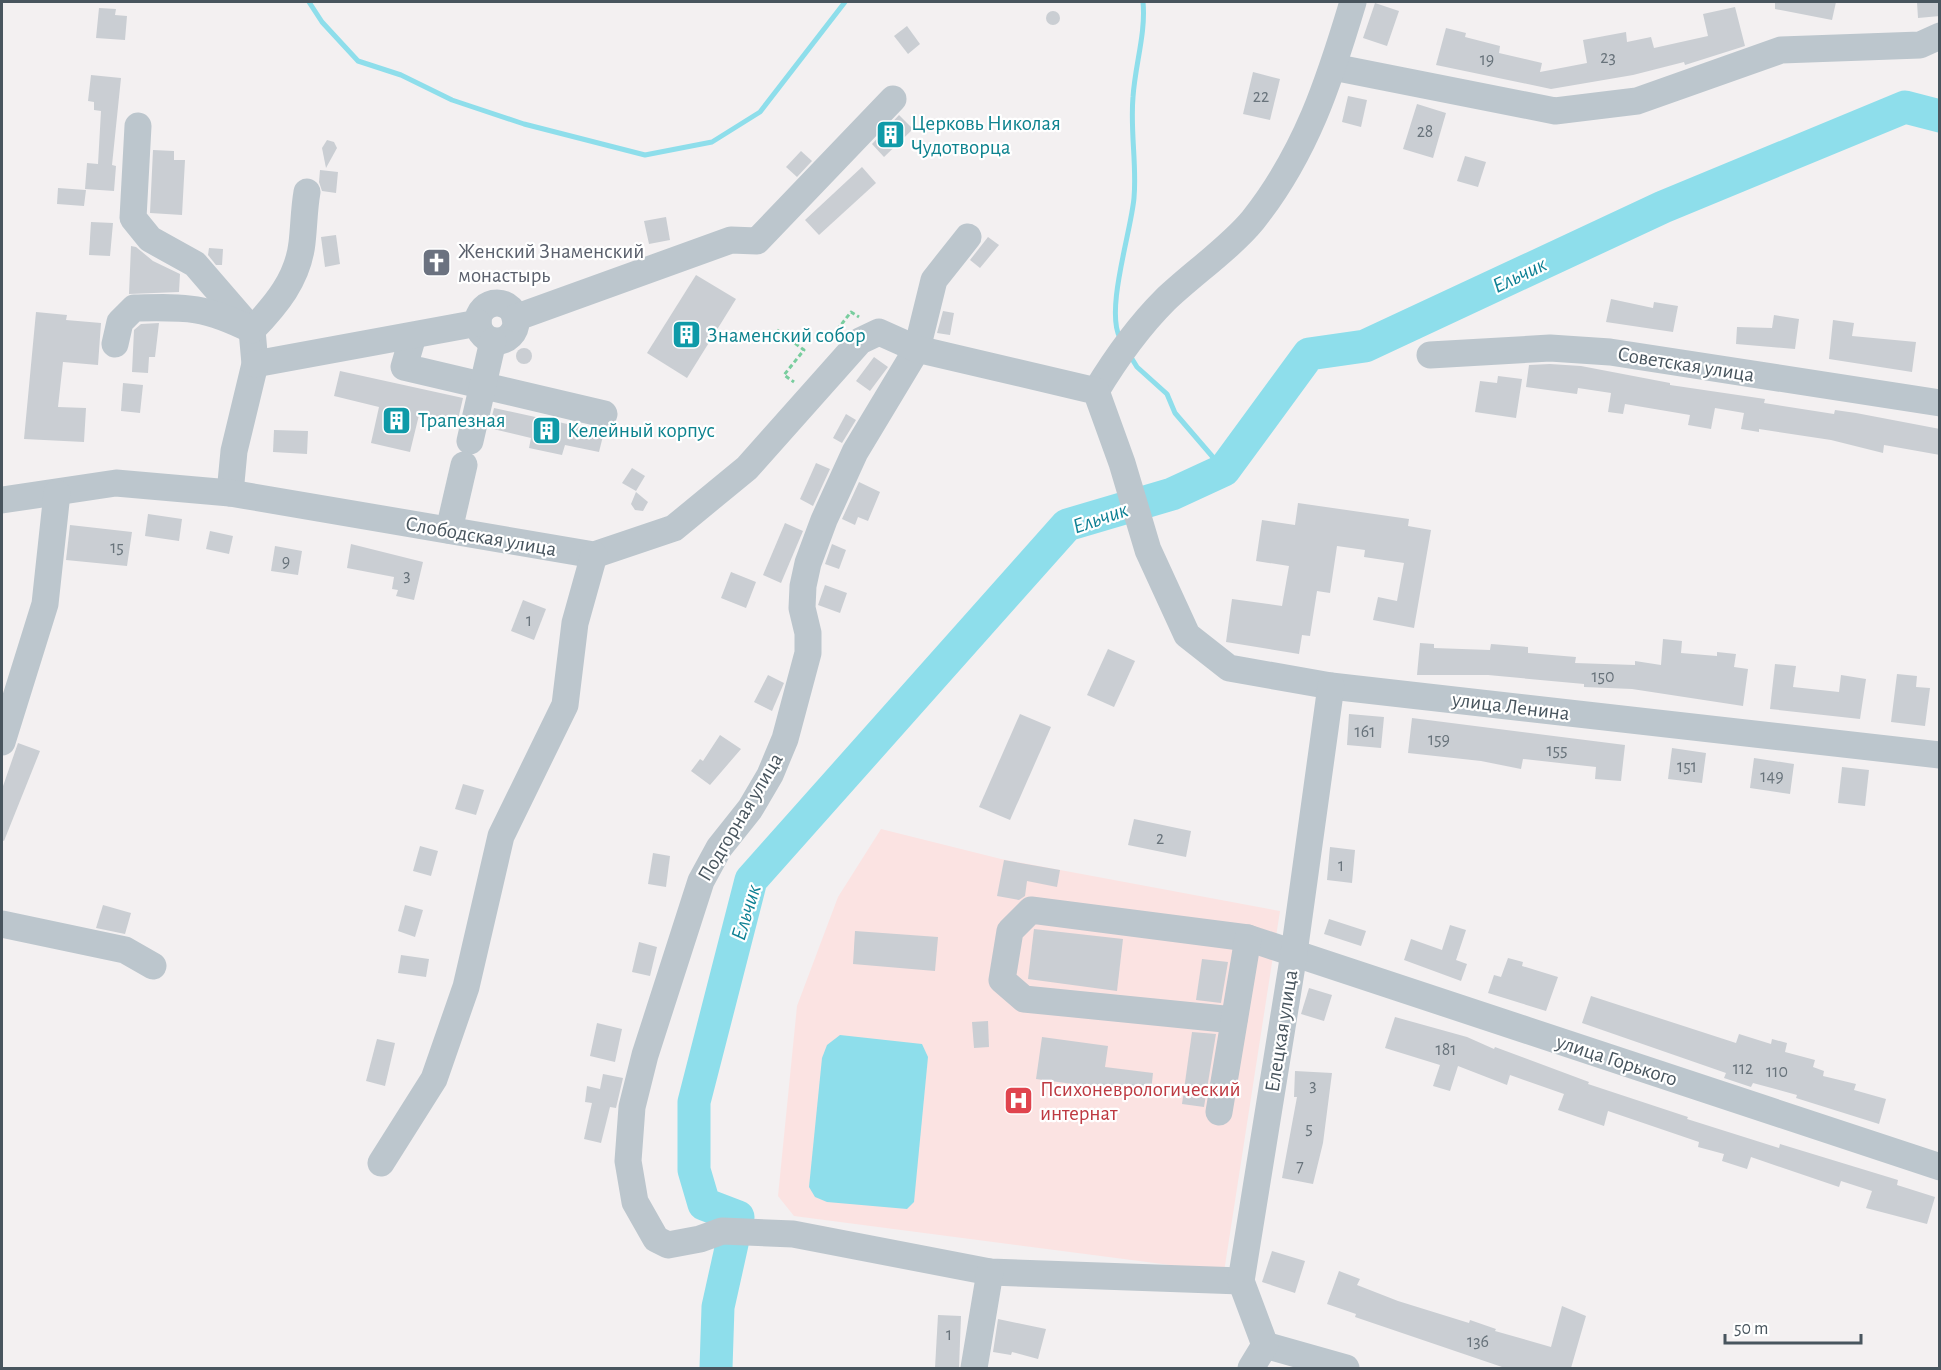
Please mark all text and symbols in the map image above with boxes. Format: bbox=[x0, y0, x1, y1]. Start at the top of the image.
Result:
house number: 23 bbox=[1600, 49, 1616, 67]
house number: 19 bbox=[1480, 51, 1494, 69]
house number: 22 bbox=[1253, 88, 1269, 106]
place label: Церковь Николая Чудотворца bbox=[911, 113, 1061, 158]
building icon: Церковь Николая Чудотворца bbox=[874, 119, 906, 151]
house number: 28 bbox=[1417, 123, 1433, 141]
place label: Женский Знаменский монастырь bbox=[458, 241, 644, 286]
church icon: Женский Знаменский монастырь bbox=[421, 247, 453, 279]
water label: Ельчик bbox=[1489, 253, 1551, 297]
building icon: Знаменский собор bbox=[670, 319, 702, 351]
place label: Знаменский собор bbox=[707, 325, 866, 346]
street label: Советская улица bbox=[1616, 343, 1756, 386]
building icon: Трапезная bbox=[381, 404, 413, 436]
place label: Трапезная bbox=[418, 410, 506, 431]
building icon: Келейный корпус bbox=[530, 414, 562, 446]
place label: Келейный корпус bbox=[567, 420, 715, 441]
water label: Ельчик bbox=[1070, 498, 1132, 538]
street label: Слободская улица bbox=[404, 513, 558, 560]
house number: 15 bbox=[110, 539, 124, 557]
house number: 9 bbox=[282, 553, 290, 571]
house number: 3 bbox=[403, 567, 411, 585]
house number: 1 bbox=[526, 612, 532, 630]
house number: 150 bbox=[1591, 668, 1615, 686]
street label: улица Ленина bbox=[1450, 689, 1571, 724]
house number: 161 bbox=[1355, 723, 1375, 741]
house number: 159 bbox=[1428, 731, 1450, 749]
house number: 155 bbox=[1546, 742, 1568, 760]
street label: Подгорная улица bbox=[694, 749, 787, 885]
house number: 151 bbox=[1677, 758, 1697, 776]
house number: 149 bbox=[1760, 768, 1784, 786]
house number: 2 bbox=[1156, 830, 1164, 848]
house number: 1 bbox=[1338, 857, 1344, 875]
water label: Ельчик bbox=[727, 881, 765, 943]
street label: Елецкая улица bbox=[1261, 968, 1302, 1094]
street label: улица Горького bbox=[1553, 1031, 1680, 1090]
house number: 181 bbox=[1436, 1041, 1456, 1059]
house number: 112 bbox=[1733, 1060, 1753, 1078]
house number: 110 bbox=[1766, 1063, 1788, 1081]
house number: 3 bbox=[1309, 1077, 1317, 1095]
place label: Психоневрологический интернат bbox=[1040, 1079, 1241, 1124]
hospital icon: Психоневрологический интернат bbox=[1003, 1085, 1035, 1117]
house number: 5 bbox=[1305, 1120, 1313, 1138]
house number: 7 bbox=[1296, 1158, 1304, 1176]
scale bar bbox=[1725, 1307, 1862, 1345]
text: 50 m bbox=[1734, 1320, 1768, 1338]
house number: 1 bbox=[946, 1326, 952, 1344]
house number: 136 bbox=[1467, 1333, 1489, 1351]

